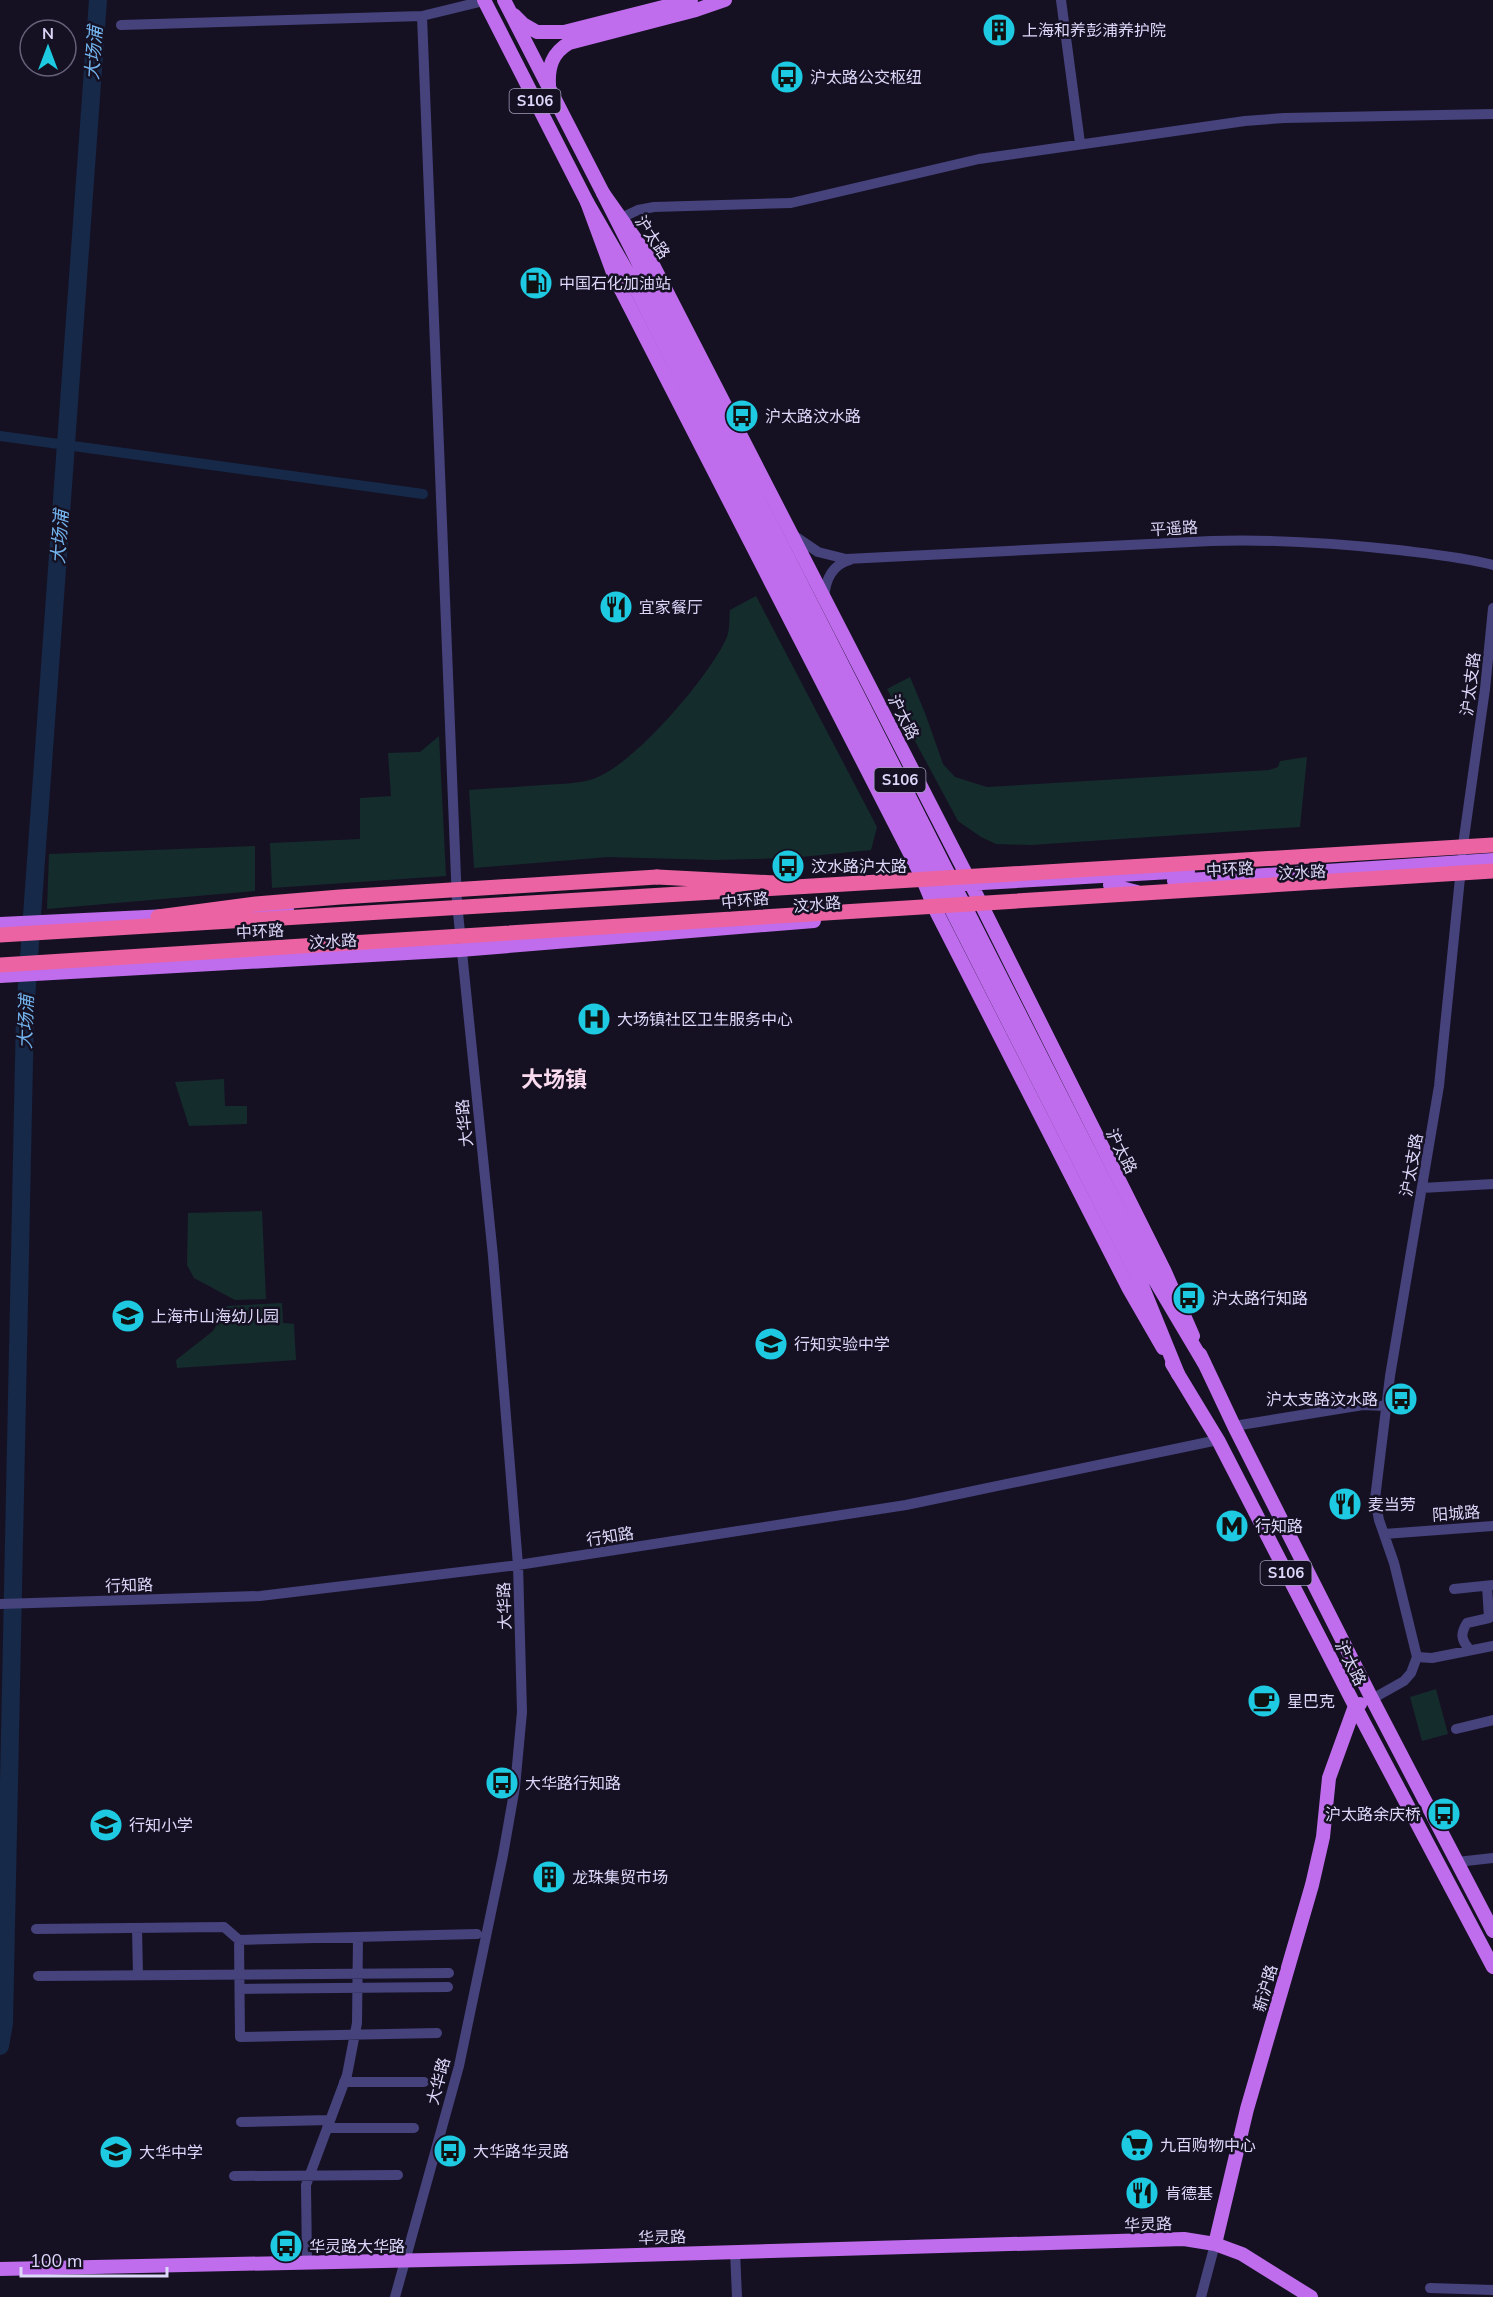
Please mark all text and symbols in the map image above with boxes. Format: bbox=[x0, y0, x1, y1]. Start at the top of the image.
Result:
building icon: 上海和养彭浦养护院 bbox=[981, 12, 1017, 48]
north arrow bbox=[18, 18, 78, 78]
place label: 上海和养彭浦养护院 bbox=[1022, 20, 1166, 42]
water label: 大场浦 bbox=[80, 22, 108, 81]
text: N bbox=[42, 23, 54, 45]
bus stop icon: 沪太路公交枢纽 bbox=[769, 59, 805, 95]
place label: 沪太路公交枢纽 bbox=[810, 67, 922, 89]
road number: S106 bbox=[510, 89, 560, 113]
street label: 沪太路 bbox=[630, 212, 675, 264]
fuel station icon: 中国石化加油站 bbox=[518, 265, 554, 301]
place label: 中国石化加油站 bbox=[559, 273, 671, 295]
bus stop icon: 沪太路汶水路 bbox=[724, 398, 760, 434]
place label: 沪太路汶水路 bbox=[765, 406, 861, 428]
water label: 大场浦 bbox=[46, 506, 74, 565]
street label: 平遥路 bbox=[1150, 517, 1199, 541]
restaurant icon: 宜家餐厅 bbox=[598, 589, 634, 625]
place label: 宜家餐厅 bbox=[639, 597, 703, 619]
street label: 沪太支路 bbox=[1456, 651, 1486, 717]
street label: 沪太路 bbox=[882, 691, 924, 744]
road number: S106 bbox=[874, 768, 926, 792]
bus stop icon: 汶水路沪太路 bbox=[770, 848, 806, 884]
place label: 汶水路沪太路 bbox=[811, 856, 907, 878]
street label: 中环路 bbox=[1206, 858, 1255, 882]
street label: 汶水路 bbox=[1278, 861, 1327, 885]
street label: 中环路 bbox=[720, 888, 770, 914]
street label: 汶水路 bbox=[792, 892, 842, 918]
street label: 中环路 bbox=[236, 920, 285, 944]
street label: 汶水路 bbox=[309, 930, 358, 954]
water label: 大场浦 bbox=[13, 992, 39, 1049]
hospital icon: 大场镇社区卫生服务中心 bbox=[576, 1001, 612, 1037]
place label: 大场镇社区卫生服务中心 bbox=[617, 1009, 793, 1031]
district label: 大场镇 bbox=[521, 1065, 587, 1095]
street label: 大华路 bbox=[452, 1098, 478, 1148]
street label: 沪太路 bbox=[1100, 1125, 1142, 1178]
street label: 沪太支路 bbox=[1396, 1132, 1428, 1199]
bus stop icon: 沪太路行知路 bbox=[1171, 1280, 1207, 1316]
place label: 沪太路行知路 bbox=[1212, 1288, 1308, 1310]
school or university icon: 上海市山海幼儿园 bbox=[110, 1298, 146, 1334]
place label: 上海市山海幼儿园 bbox=[151, 1306, 279, 1328]
school or university icon: 行知实验中学 bbox=[753, 1326, 789, 1362]
place label: 行知实验中学 bbox=[794, 1334, 890, 1356]
bus stop icon: 沪太支路汶水路 bbox=[1383, 1381, 1419, 1417]
place label: 沪太支路汶水路 bbox=[1266, 1389, 1378, 1411]
restaurant icon: 麦当劳 bbox=[1327, 1486, 1363, 1522]
place label: 麦当劳 bbox=[1368, 1494, 1416, 1516]
street label: 阳城路 bbox=[1431, 1501, 1481, 1527]
metro station icon: 行知路 bbox=[1214, 1508, 1250, 1544]
place label: 行知路 bbox=[1255, 1516, 1303, 1538]
street label: 行知路 bbox=[585, 1522, 636, 1552]
road number: S106 bbox=[1260, 1561, 1312, 1585]
street label: 行知路 bbox=[105, 1574, 153, 1598]
street label: 大华路 bbox=[493, 1582, 517, 1630]
street label: 沪太路 bbox=[1329, 1637, 1371, 1690]
cafe icon: 星巴克 bbox=[1246, 1683, 1282, 1719]
place label: 星巴克 bbox=[1287, 1691, 1335, 1713]
bus stop icon: 大华路行知路 bbox=[484, 1765, 520, 1801]
place label: 大华路行知路 bbox=[525, 1773, 621, 1795]
bus stop icon: 沪太路余庆桥 bbox=[1426, 1796, 1462, 1832]
place label: 沪太路余庆桥 bbox=[1325, 1804, 1421, 1826]
school or university icon: 行知小学 bbox=[88, 1807, 124, 1843]
place label: 行知小学 bbox=[129, 1815, 193, 1837]
building icon: 龙珠集贸市场 bbox=[531, 1859, 567, 1895]
place label: 龙珠集贸市场 bbox=[572, 1867, 668, 1889]
street label: 新沪路 bbox=[1249, 1962, 1283, 2014]
street label: 大华路 bbox=[422, 2055, 456, 2107]
supermarket icon: 九百购物中心 bbox=[1119, 2127, 1155, 2163]
bus stop icon: 大华路华灵路 bbox=[432, 2133, 468, 2169]
school or university icon: 大华中学 bbox=[98, 2134, 134, 2170]
place label: 九百购物中心 bbox=[1160, 2135, 1256, 2157]
place label: 大华路华灵路 bbox=[473, 2141, 569, 2163]
place label: 大华中学 bbox=[139, 2142, 203, 2164]
restaurant icon: 肯德基 bbox=[1124, 2175, 1160, 2211]
place label: 肯德基 bbox=[1165, 2183, 1213, 2205]
street label: 华灵路 bbox=[1124, 2213, 1172, 2237]
street label: 华灵路 bbox=[638, 2226, 686, 2250]
bus stop icon: 华灵路大华路 bbox=[268, 2228, 304, 2264]
place label: 华灵路大华路 bbox=[309, 2236, 405, 2258]
scale bar bbox=[21, 2240, 166, 2278]
text: 100 m bbox=[30, 2249, 82, 2273]

